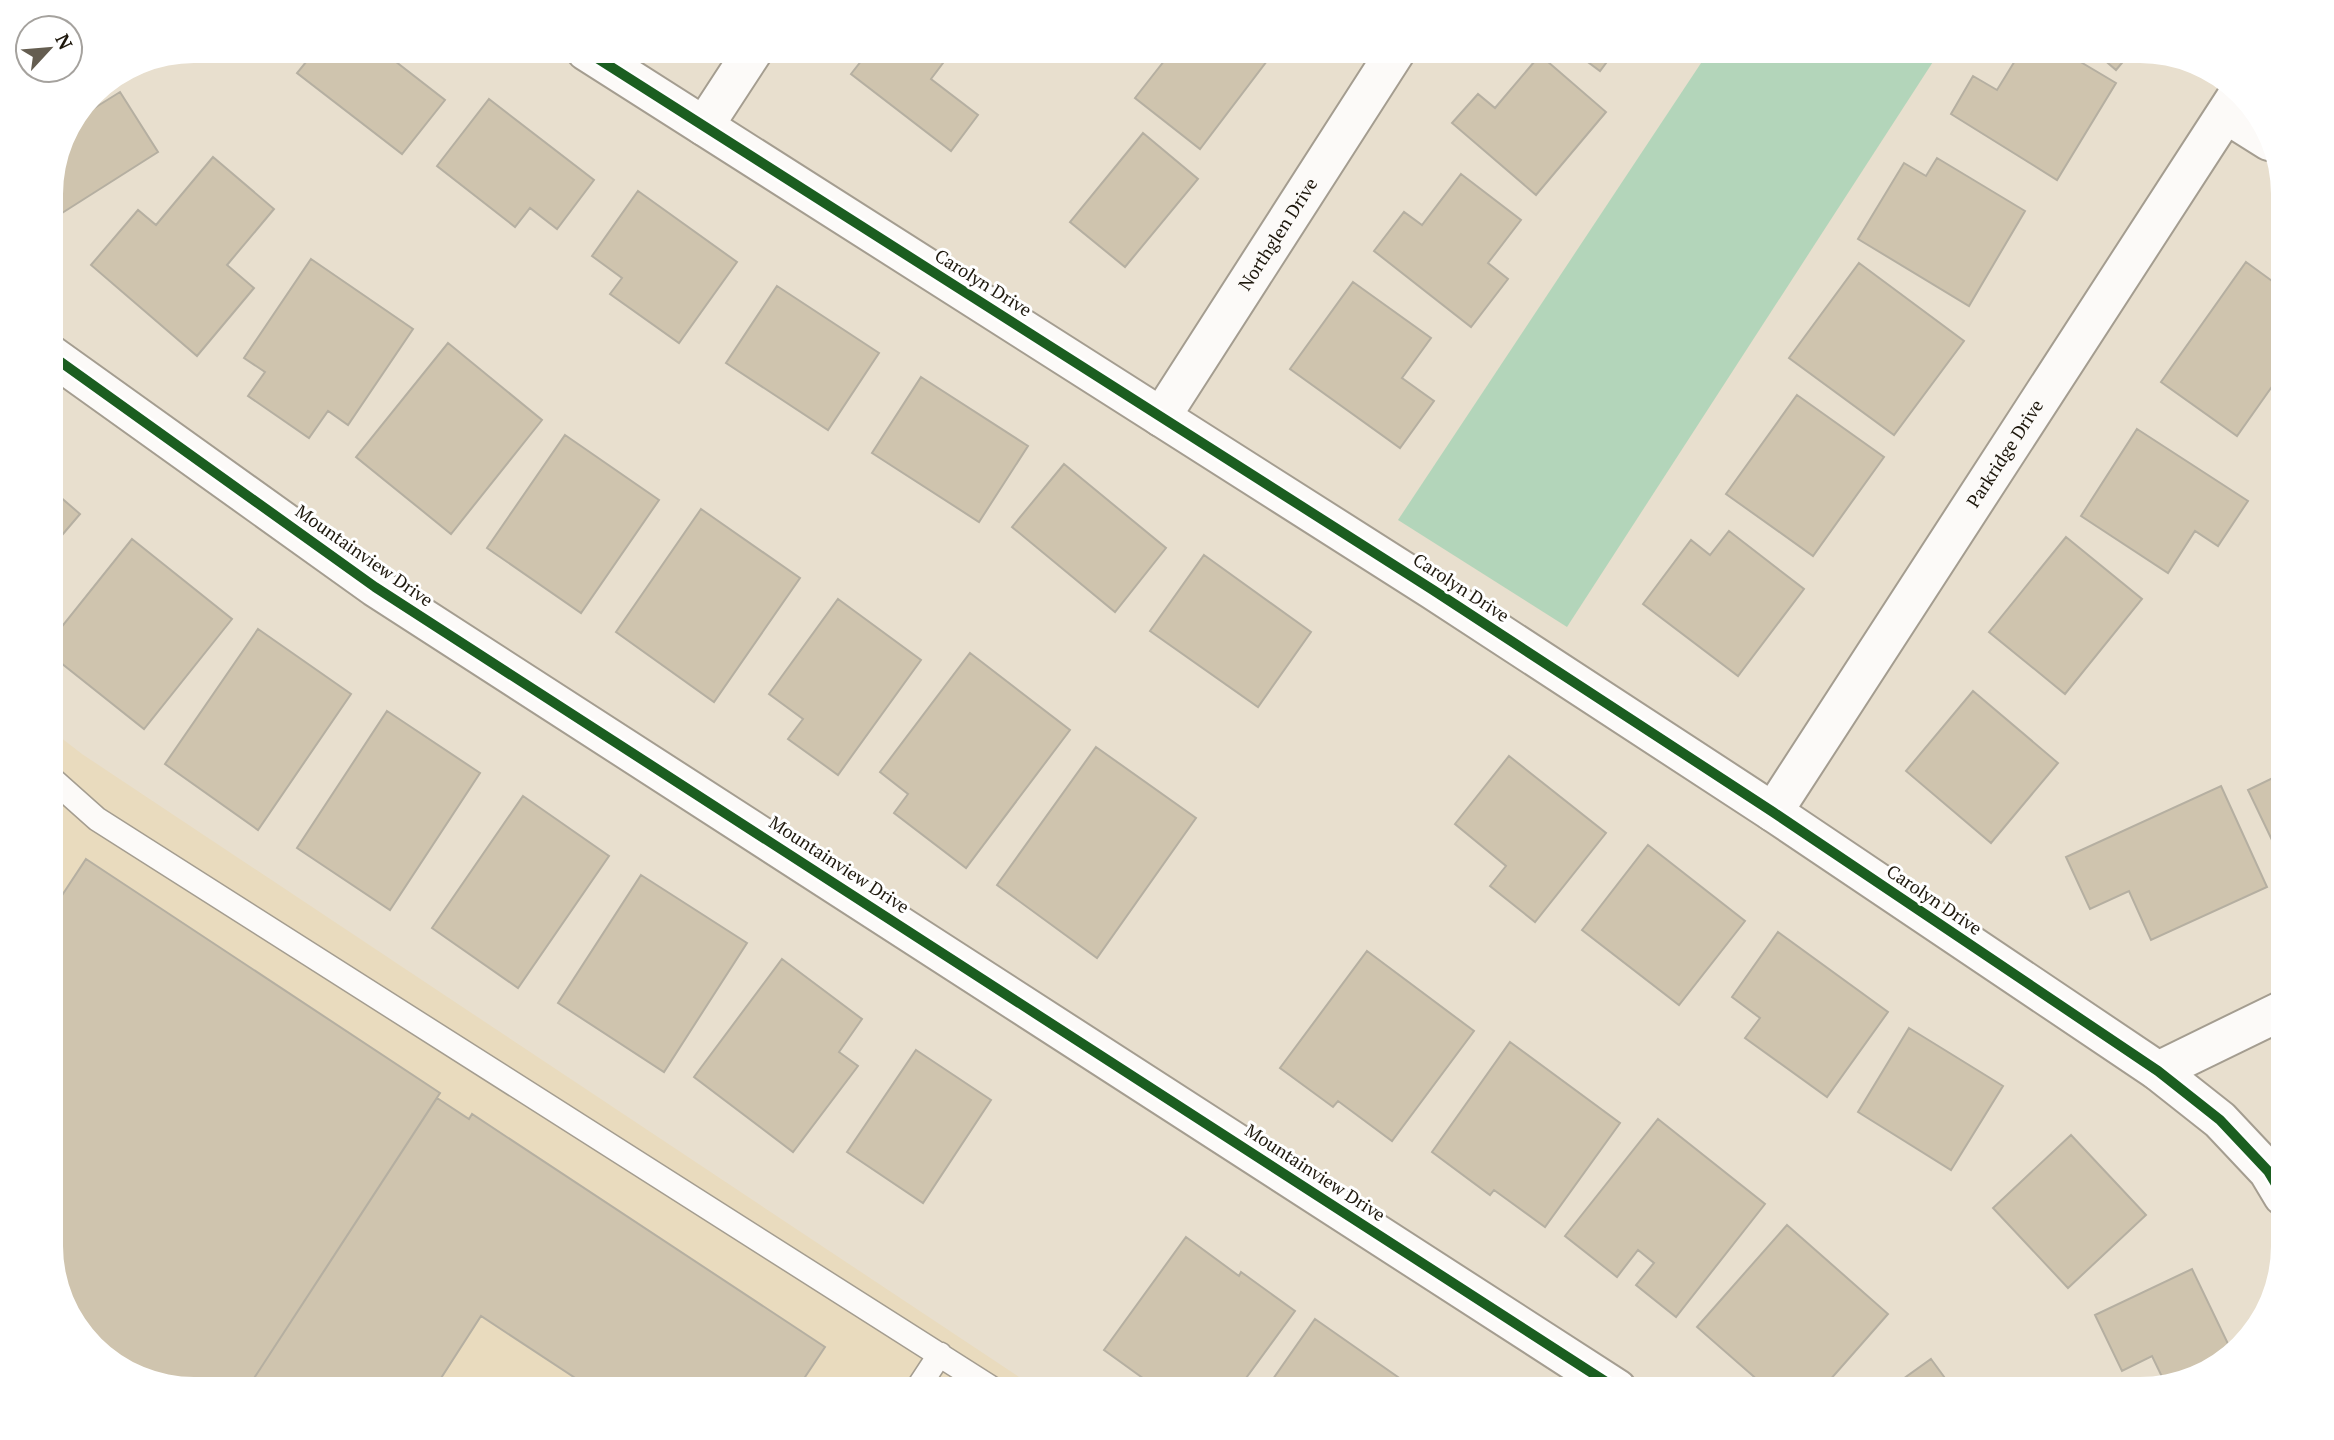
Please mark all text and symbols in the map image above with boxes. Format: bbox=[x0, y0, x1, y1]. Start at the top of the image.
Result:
north arrow bbox=[14, 14, 84, 84]
text: N bbox=[50, 29, 79, 54]
street label: Northglen Drive bbox=[1232, 173, 1322, 295]
street label: Carolyn Drive bbox=[931, 243, 1037, 321]
street label: Parkridge Drive bbox=[1961, 394, 2048, 512]
street label: Mountainview Drive bbox=[291, 499, 438, 612]
street label: Carolyn Drive bbox=[1409, 547, 1514, 627]
street label: Mountainview Drive bbox=[765, 810, 914, 918]
street label: Carolyn Drive bbox=[1882, 858, 1987, 940]
street label: Mountainview Drive bbox=[1241, 1118, 1390, 1226]

